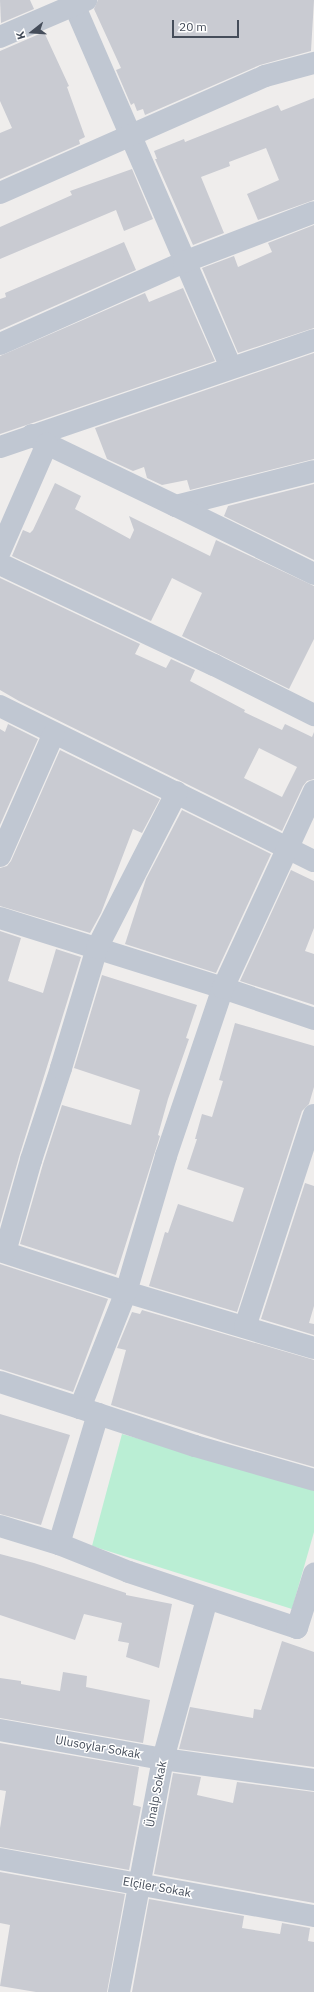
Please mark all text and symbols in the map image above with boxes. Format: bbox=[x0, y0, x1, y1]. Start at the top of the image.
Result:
north arrow bbox=[12, 12, 52, 52]
scale bar bbox=[174, 12, 241, 38]
text: 20 m bbox=[179, 19, 207, 34]
text: K bbox=[13, 30, 28, 41]
street label: Ulusoylar Sokak bbox=[54, 1732, 142, 1762]
street label: Ünalp Sokak bbox=[143, 1760, 169, 1828]
street label: Elçiler Sokak bbox=[122, 1874, 192, 1900]

